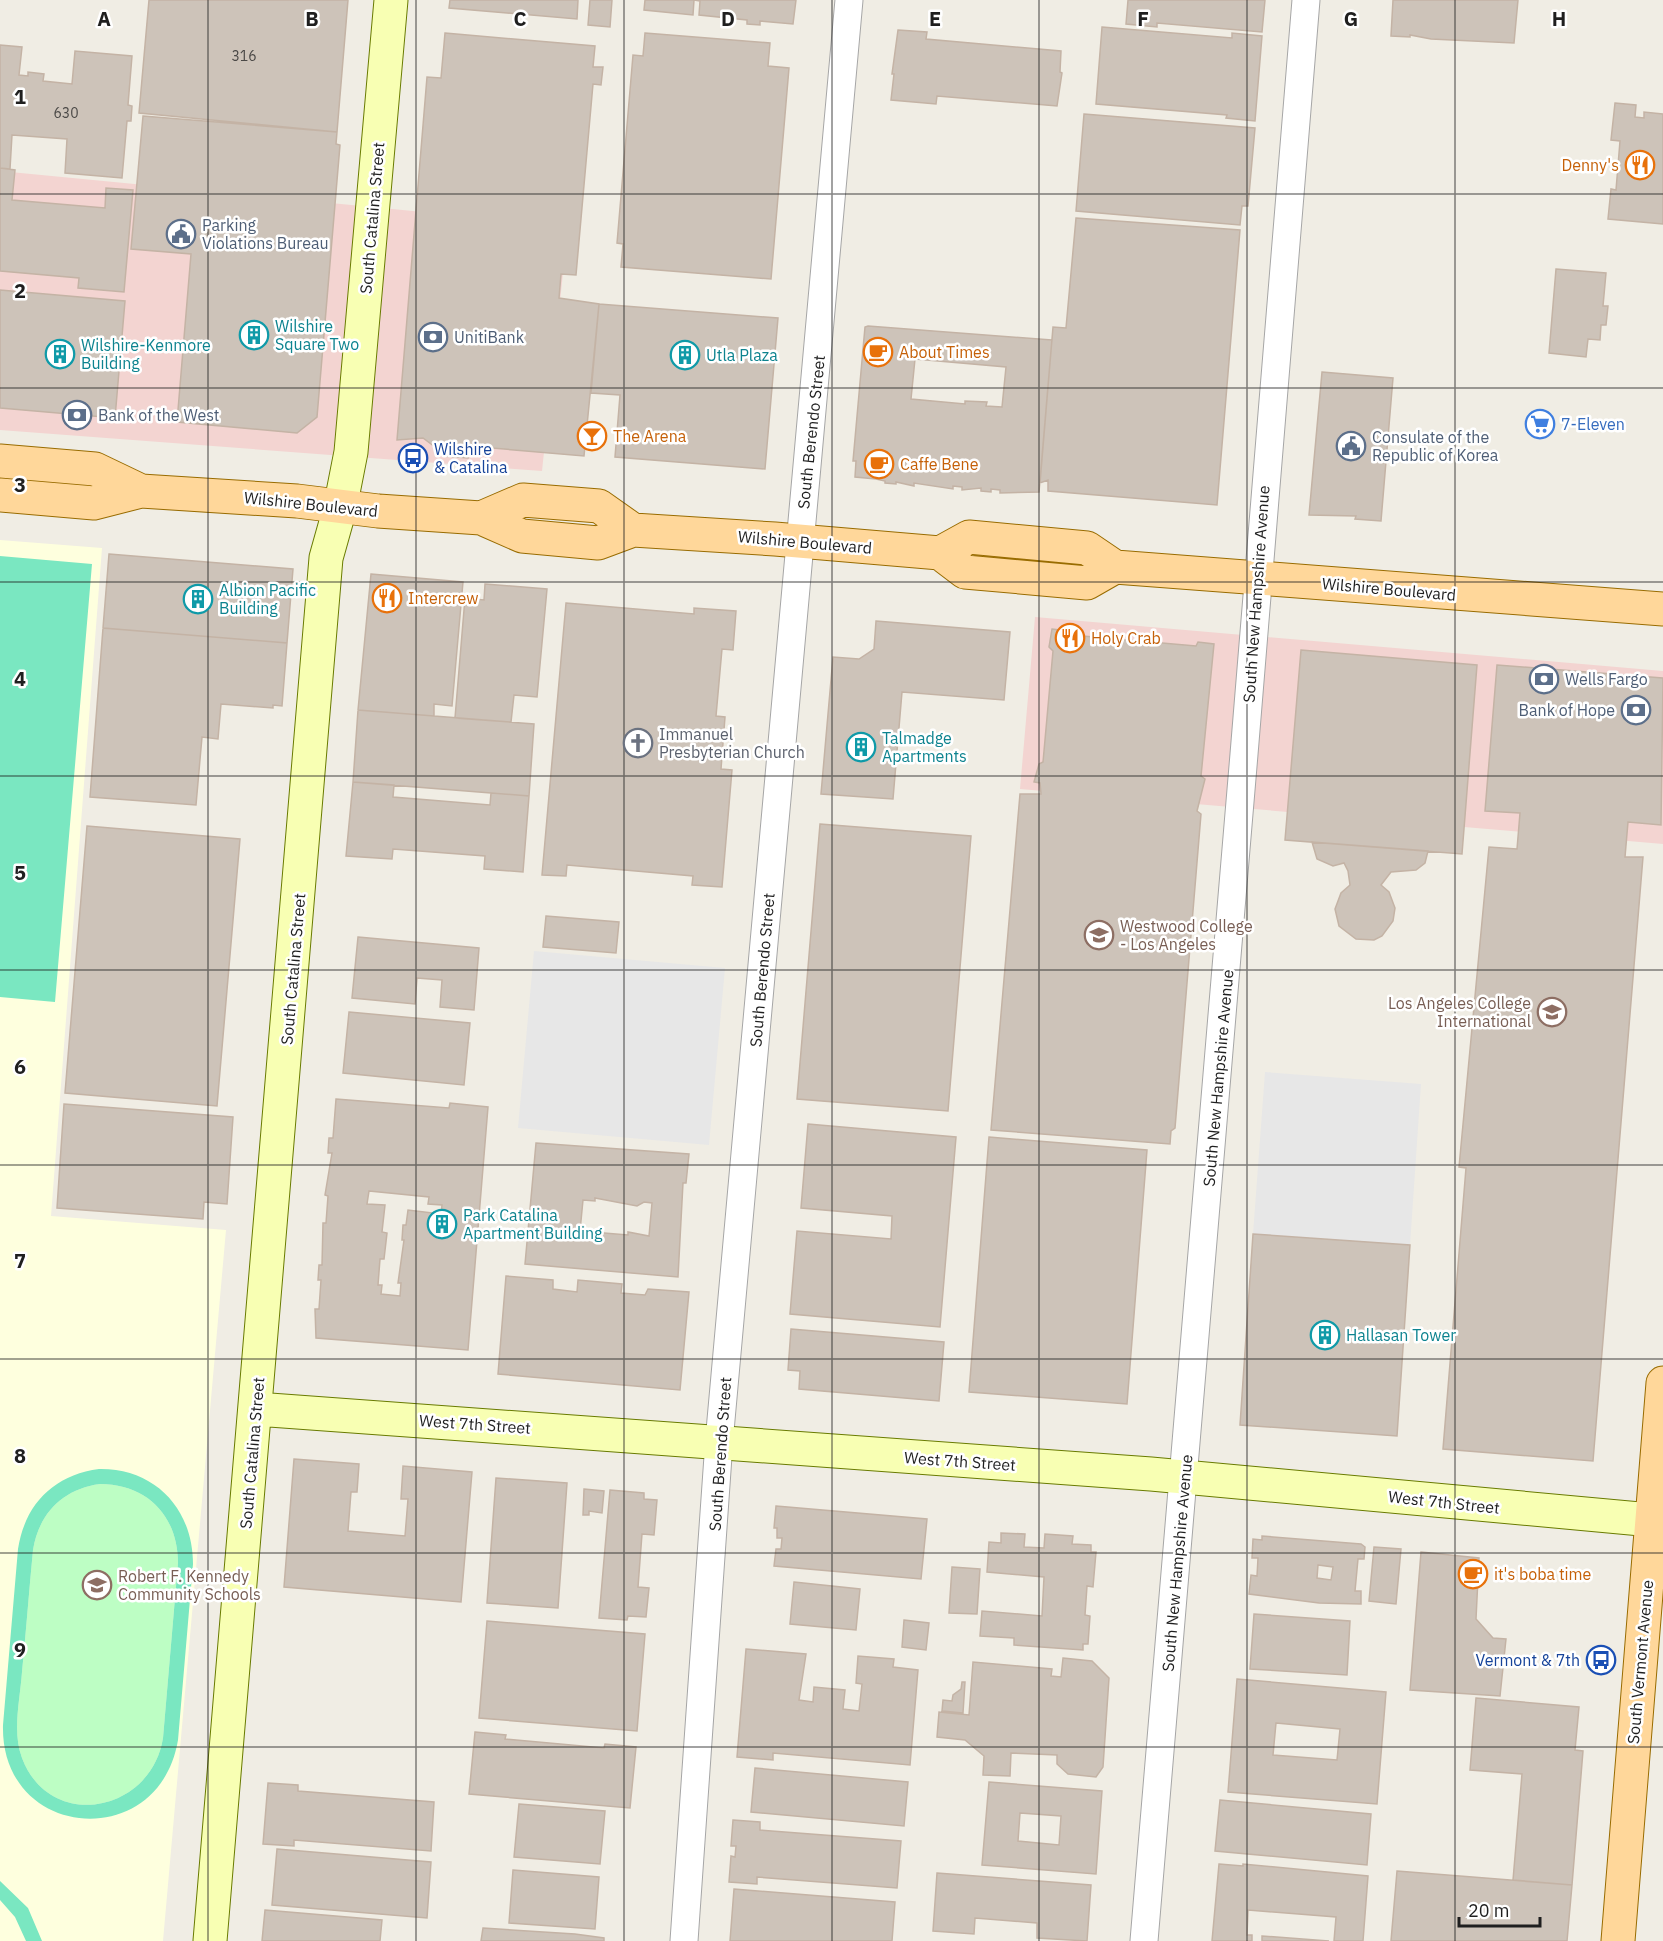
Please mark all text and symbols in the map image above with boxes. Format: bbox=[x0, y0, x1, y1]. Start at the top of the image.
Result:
text: A bbox=[97, 5, 111, 32]
text: B bbox=[305, 5, 319, 32]
text: C bbox=[513, 5, 527, 32]
text: D bbox=[721, 5, 735, 32]
text: E bbox=[929, 5, 941, 32]
text: F bbox=[1137, 5, 1149, 32]
text: G bbox=[1344, 5, 1358, 32]
text: H bbox=[1552, 5, 1566, 32]
house number: 316 bbox=[231, 47, 257, 65]
text: 1 bbox=[14, 83, 26, 110]
house number: 630 bbox=[53, 104, 79, 122]
street label: South Catalina Street bbox=[355, 141, 389, 295]
restaurant icon: Denny's bbox=[1624, 149, 1656, 181]
place label: Denny's bbox=[1561, 155, 1619, 175]
place label: Parking Violations Bureau bbox=[202, 215, 329, 253]
public building icon: Parking Violations Bureau bbox=[165, 218, 197, 250]
text: 2 bbox=[14, 277, 26, 304]
place label: Wilshire Square Two bbox=[275, 316, 359, 354]
building icon: Wilshire Square Two bbox=[238, 319, 270, 351]
bank icon: UnitiBank bbox=[417, 321, 449, 353]
place label: UnitiBank bbox=[454, 327, 525, 347]
place label: Wilshire-Kenmore Building bbox=[81, 335, 211, 373]
cafe icon: About Times bbox=[862, 336, 894, 368]
building icon: Wilshire-Kenmore Building bbox=[44, 338, 76, 370]
building icon: Utla Plaza bbox=[669, 339, 701, 371]
place label: About Times bbox=[899, 342, 990, 362]
place label: Utla Plaza bbox=[706, 345, 778, 365]
street label: South Berendo Street bbox=[793, 354, 829, 510]
bank icon: Bank of the West bbox=[61, 399, 93, 431]
place label: Bank of the West bbox=[98, 405, 219, 425]
supermarket icon: 7-Eleven bbox=[1524, 408, 1556, 440]
place label: 7-Eleven bbox=[1561, 414, 1625, 434]
bar icon: The Arena bbox=[576, 420, 608, 452]
place label: The Arena bbox=[613, 426, 687, 446]
place label: Consulate of the Republic of Korea bbox=[1372, 427, 1499, 465]
public building icon: Consulate of the Republic of Korea bbox=[1335, 430, 1367, 462]
place label: Wilshire & Catalina bbox=[434, 439, 508, 477]
bus stop icon: Wilshire & Catalina bbox=[397, 442, 429, 474]
cafe icon: Caffe Bene bbox=[863, 448, 895, 480]
place label: Caffe Bene bbox=[900, 454, 979, 474]
text: 3 bbox=[14, 471, 26, 498]
street label: South New Hampshire Avenue bbox=[1238, 485, 1274, 703]
street label: Wilshire Boulevard bbox=[243, 487, 379, 521]
street label: Wilshire Boulevard bbox=[737, 526, 873, 558]
street label: Wilshire Boulevard bbox=[1321, 573, 1457, 605]
place label: Albion Pacific Building bbox=[219, 580, 316, 618]
restaurant icon: Intercrew bbox=[371, 582, 403, 614]
building icon: Albion Pacific Building bbox=[182, 583, 214, 615]
place label: Intercrew bbox=[408, 588, 478, 608]
restaurant icon: Holy Crab bbox=[1054, 622, 1086, 654]
place label: Holy Crab bbox=[1091, 628, 1161, 648]
bank icon: Wells Fargo bbox=[1528, 663, 1560, 695]
text: 4 bbox=[14, 665, 26, 692]
place label: Wells Fargo bbox=[1565, 669, 1648, 689]
bank icon: Bank of Hope bbox=[1620, 694, 1652, 726]
place label: Bank of Hope bbox=[1519, 700, 1615, 720]
place label: Immanuel Presbyterian Church bbox=[659, 724, 805, 762]
church icon: Immanuel Presbyterian Church bbox=[622, 727, 654, 759]
place label: Talmadge Apartments bbox=[882, 728, 967, 766]
building icon: Talmadge Apartments bbox=[845, 731, 877, 763]
text: 5 bbox=[14, 859, 26, 886]
street label: South Catalina Street bbox=[276, 892, 310, 1046]
street label: South Berendo Street bbox=[745, 892, 779, 1048]
place label: Westwood College - Los Angeles bbox=[1120, 916, 1253, 954]
school or university icon: Westwood College - Los Angeles bbox=[1083, 919, 1115, 951]
street label: South New Hampshire Avenue bbox=[1199, 968, 1237, 1187]
place label: Los Angeles College International bbox=[1388, 993, 1531, 1031]
school or university icon: Los Angeles College International bbox=[1536, 996, 1568, 1028]
text: 6 bbox=[14, 1053, 26, 1080]
place label: Park Catalina Apartment Building bbox=[463, 1205, 603, 1243]
building icon: Park Catalina Apartment Building bbox=[426, 1208, 458, 1240]
text: 7 bbox=[14, 1247, 26, 1274]
building icon: Hallasan Tower bbox=[1309, 1319, 1341, 1351]
place label: Hallasan Tower bbox=[1346, 1325, 1456, 1345]
street label: South Catalina Street bbox=[235, 1376, 269, 1530]
street label: South Berendo Street bbox=[705, 1376, 735, 1532]
street label: West 7th Street bbox=[419, 1410, 531, 1438]
text: 8 bbox=[14, 1442, 26, 1469]
street label: West 7th Street bbox=[904, 1447, 1016, 1475]
street label: South New Hampshire Avenue bbox=[1158, 1453, 1196, 1672]
street label: West 7th Street bbox=[1387, 1486, 1501, 1518]
cafe icon: it's boba time bbox=[1457, 1558, 1489, 1590]
place label: it's boba time bbox=[1494, 1564, 1591, 1584]
place label: Robert F. Kennedy Community Schools bbox=[118, 1566, 261, 1604]
school or university icon: Robert F. Kennedy Community Schools bbox=[81, 1569, 113, 1601]
street label: South Vermont Avenue bbox=[1623, 1579, 1657, 1745]
text: 9 bbox=[14, 1636, 26, 1663]
bus stop icon: Vermont & 7th bbox=[1585, 1644, 1617, 1676]
place label: Vermont & 7th bbox=[1475, 1650, 1580, 1670]
scale bar bbox=[1459, 1890, 1540, 1928]
text: 20 m bbox=[1468, 1899, 1510, 1922]

